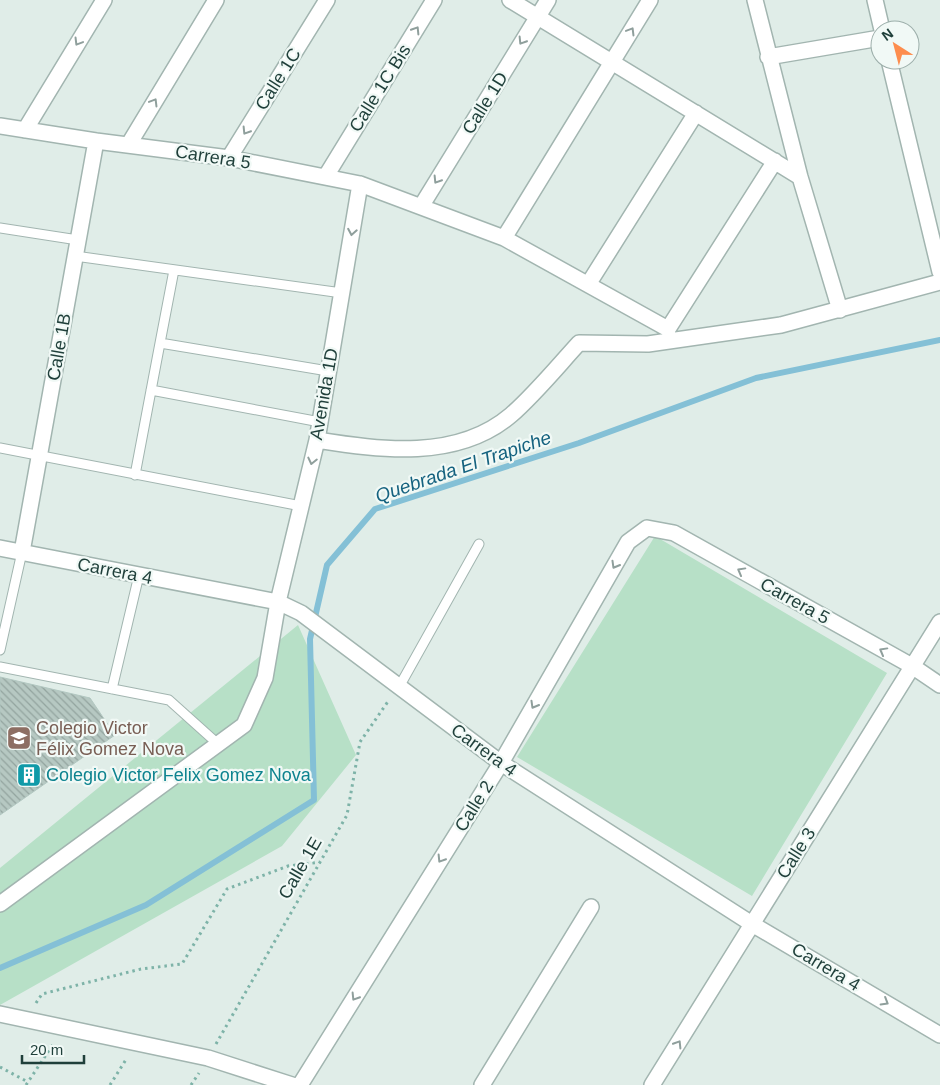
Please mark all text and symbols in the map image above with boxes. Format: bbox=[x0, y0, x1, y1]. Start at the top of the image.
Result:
north arrow bbox=[870, 20, 920, 70]
text: N bbox=[879, 25, 896, 44]
one-way arrow bbox=[409, 26, 419, 35]
one-way arrow bbox=[625, 28, 635, 37]
one-way arrow bbox=[75, 36, 85, 45]
one-way arrow bbox=[519, 36, 529, 45]
street label: Calle 1C Bis bbox=[345, 41, 415, 135]
street label: Calle 1C bbox=[251, 44, 305, 114]
street label: Calle 1D bbox=[458, 68, 512, 138]
one-way arrow bbox=[148, 99, 158, 108]
one-way arrow bbox=[243, 125, 253, 134]
street label: Carrera 5 bbox=[174, 141, 252, 173]
one-way arrow bbox=[434, 174, 444, 183]
one-way arrow bbox=[347, 228, 357, 237]
street label: Calle 1B bbox=[43, 312, 75, 382]
street label: Avenida 1D bbox=[306, 347, 342, 441]
water label: Quebrada El Trapiche bbox=[373, 427, 554, 506]
one-way arrow bbox=[307, 457, 318, 466]
street label: Carrera 4 bbox=[76, 554, 154, 588]
one-way arrow bbox=[612, 559, 622, 568]
one-way arrow bbox=[738, 567, 747, 577]
street label: Carrera 5 bbox=[757, 574, 833, 628]
one-way arrow bbox=[880, 647, 889, 657]
one-way arrow bbox=[531, 700, 541, 709]
place label: Colegio Victor Félix Gomez Nova bbox=[36, 718, 185, 759]
street label: Carrera 4 bbox=[447, 720, 521, 780]
school or university icon: Colegio Victor Félix Gomez Nova bbox=[6, 725, 32, 751]
building icon: Colegio Victor Felix Gomez Nova bbox=[16, 762, 42, 788]
place label: Colegio Victor Felix Gomez Nova bbox=[46, 765, 312, 785]
street label: Calle 2 bbox=[451, 777, 497, 835]
street label: Calle 3 bbox=[773, 824, 819, 882]
street label: Calle 1E bbox=[274, 834, 326, 902]
one-way arrow bbox=[438, 854, 447, 863]
street label: Carrera 4 bbox=[788, 939, 864, 995]
one-way arrow bbox=[352, 992, 362, 1001]
one-way arrow bbox=[879, 996, 888, 1006]
scale bar bbox=[22, 1032, 85, 1064]
one-way arrow bbox=[672, 1040, 681, 1049]
text: 20 m bbox=[30, 1041, 63, 1058]

